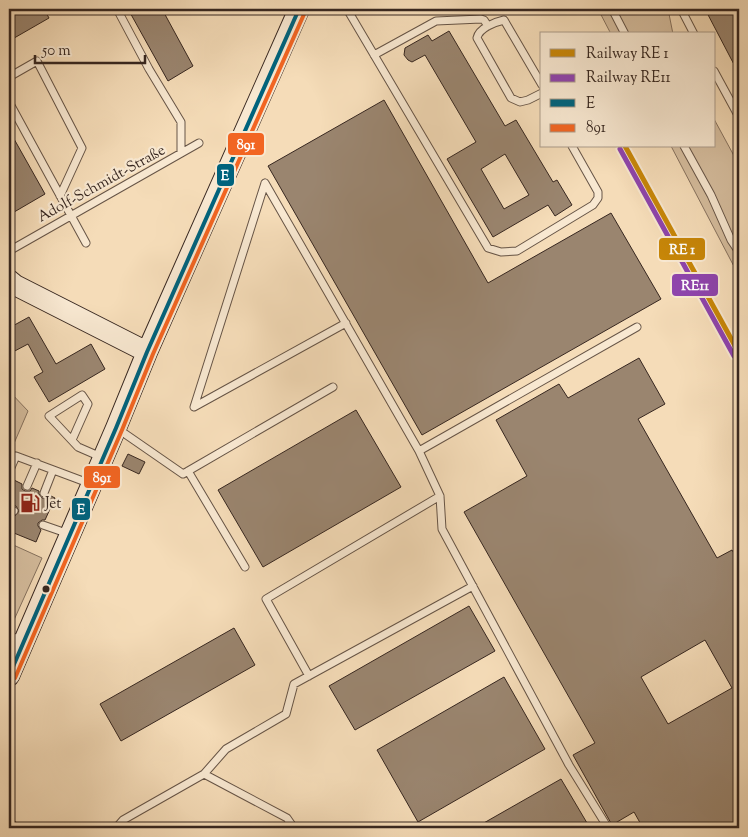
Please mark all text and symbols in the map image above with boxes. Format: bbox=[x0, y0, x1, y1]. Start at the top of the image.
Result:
scale bar bbox=[35, 32, 145, 64]
legend bbox=[540, 32, 716, 148]
text: 50 m bbox=[41, 41, 71, 62]
text: Railway RE 1 bbox=[586, 44, 669, 65]
text: Railway RE11 bbox=[586, 68, 671, 89]
text: E bbox=[586, 94, 595, 115]
text: 891 bbox=[586, 118, 606, 139]
line badge: 891 bbox=[227, 132, 265, 156]
text: 891 bbox=[237, 136, 256, 156]
street label: Adolf-Schmidt-Straße bbox=[34, 140, 169, 228]
line badge: E bbox=[216, 163, 235, 187]
text: E bbox=[221, 167, 230, 187]
line badge: RE 1 bbox=[658, 237, 706, 261]
text: RE 1 bbox=[669, 241, 695, 261]
line badge: RE11 bbox=[671, 273, 719, 297]
text: RE11 bbox=[681, 277, 709, 297]
line badge: 891 bbox=[83, 465, 121, 489]
text: 891 bbox=[93, 469, 112, 489]
fuel station icon: Jet bbox=[19, 492, 41, 514]
place label: Jet bbox=[44, 494, 61, 515]
line badge: E bbox=[71, 497, 91, 521]
text: E bbox=[77, 501, 86, 521]
unlabelled marker bbox=[41, 584, 51, 594]

